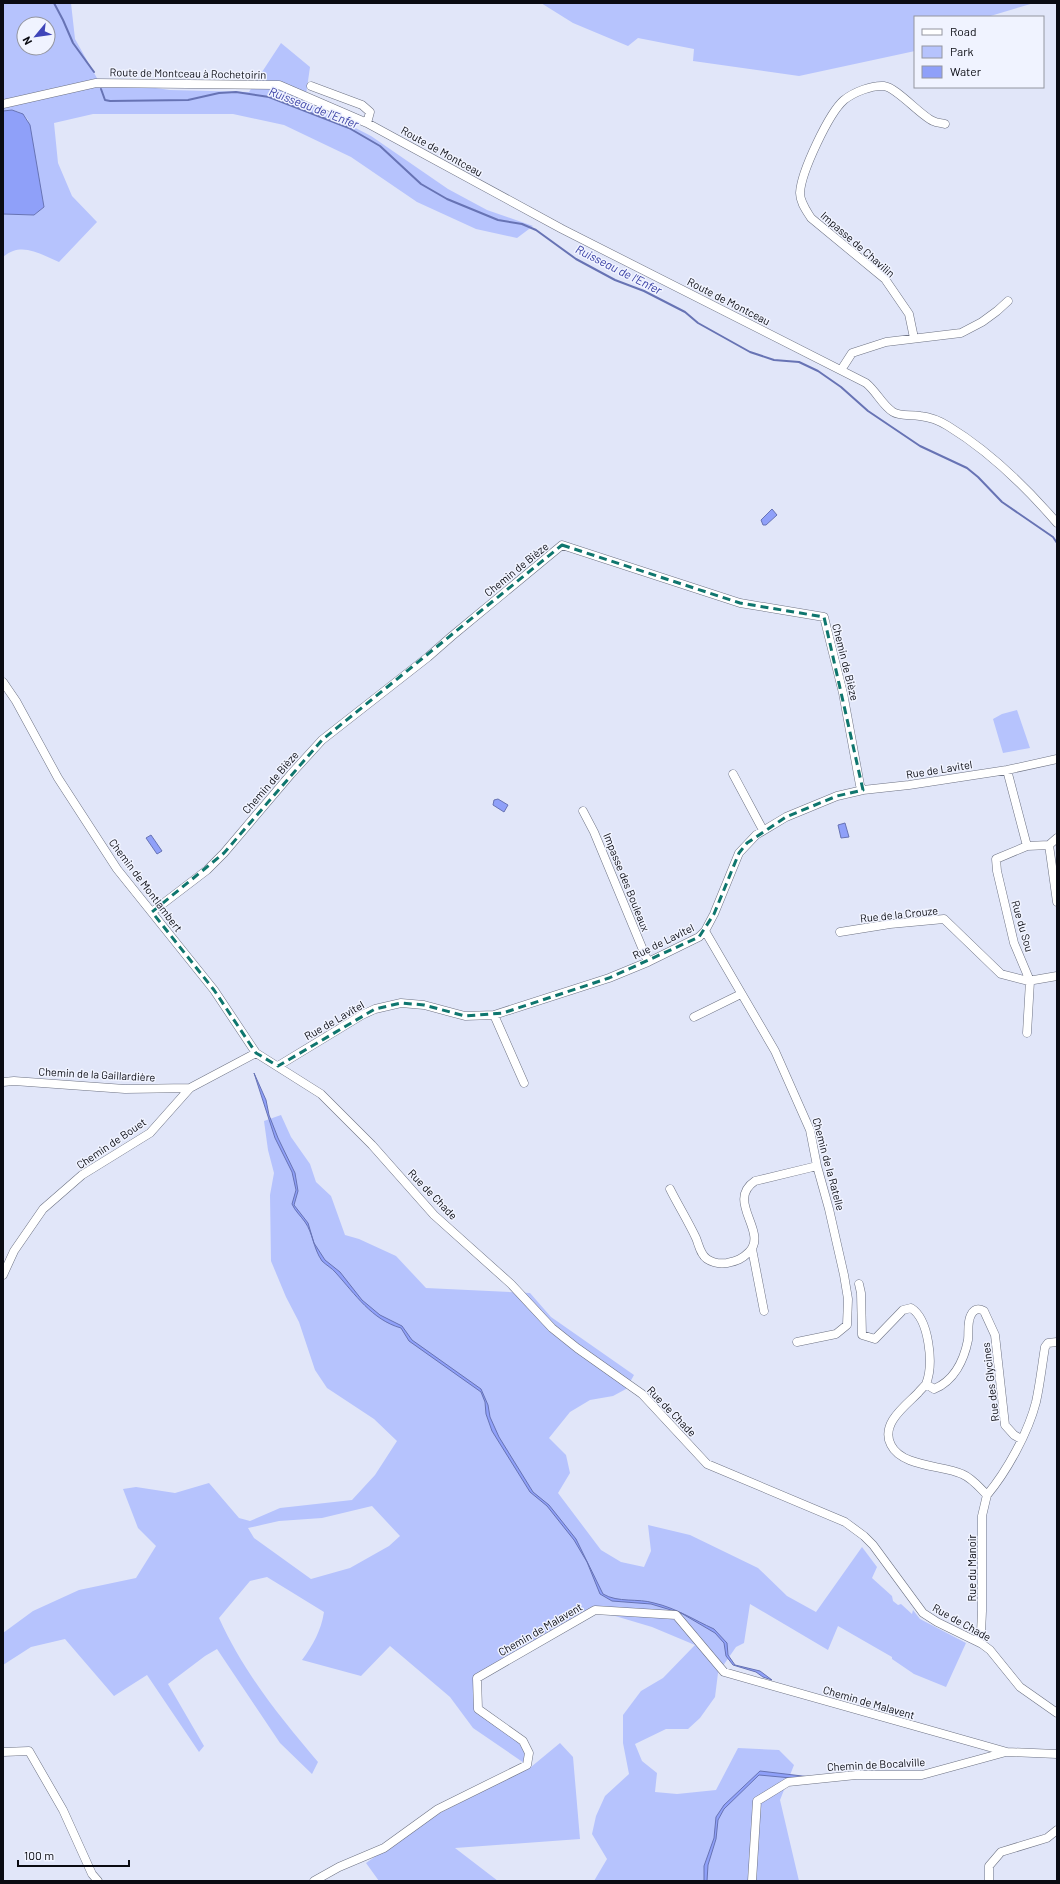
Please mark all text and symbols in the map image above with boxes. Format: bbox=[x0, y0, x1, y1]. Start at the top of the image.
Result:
north arrow bbox=[16, 16, 56, 56]
legend bbox=[914, 16, 1044, 88]
text: Road bbox=[950, 24, 977, 38]
text: N bbox=[19, 35, 34, 47]
text: Park bbox=[950, 44, 974, 58]
text: Water bbox=[950, 64, 982, 78]
street label: Route de Montceau à Rochetoirin bbox=[110, 65, 266, 81]
water label: Ruisseau de l'Enfer bbox=[267, 83, 362, 131]
street label: Route de Montceau bbox=[399, 123, 485, 179]
street label: Impasse de Chavilin bbox=[818, 208, 898, 280]
water label: Ruisseau de l'Enfer bbox=[574, 241, 665, 297]
street label: Route de Montceau bbox=[685, 275, 773, 328]
street label: Chemin de Bièze bbox=[481, 539, 551, 599]
street label: Chemin de Bièze bbox=[830, 622, 862, 702]
street label: Chemin de Bièze bbox=[239, 748, 301, 816]
street label: Rue de Lavitel bbox=[905, 757, 973, 781]
street label: Impasse des Bouleaux bbox=[601, 831, 653, 933]
street label: Chemin de Montlambert bbox=[107, 836, 185, 934]
street label: Rue du Sou bbox=[1009, 899, 1037, 953]
street label: Rue de la Crouze bbox=[859, 903, 939, 925]
street label: Rue de Lavitel bbox=[630, 921, 696, 961]
street label: Rue de Lavitel bbox=[302, 998, 366, 1042]
street label: Chemin de la Gaillardière bbox=[38, 1064, 156, 1084]
street label: Chemin de Bouet bbox=[74, 1115, 148, 1171]
street label: Chemin de la Ratelle bbox=[810, 1116, 848, 1212]
street label: Rue de Chade bbox=[406, 1166, 460, 1222]
street label: Rue des Glycines bbox=[979, 1342, 1001, 1422]
street label: Rue de Chade bbox=[645, 1383, 699, 1439]
street label: Rue du Manoir bbox=[965, 1535, 978, 1601]
street label: Chemin de Malavent bbox=[496, 1600, 584, 1658]
street label: Rue de Chade bbox=[930, 1601, 994, 1643]
street label: Chemin de Malavent bbox=[822, 1683, 916, 1721]
street label: Chemin de Bocalville bbox=[827, 1755, 926, 1773]
scale bar bbox=[18, 1842, 129, 1868]
text: 100 m bbox=[24, 1848, 54, 1862]

